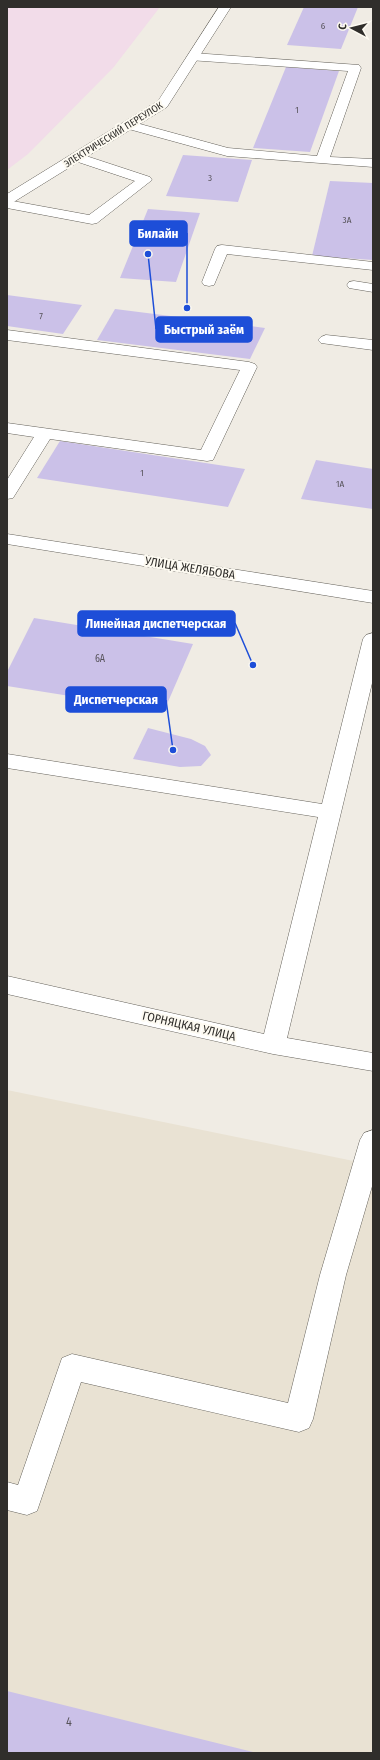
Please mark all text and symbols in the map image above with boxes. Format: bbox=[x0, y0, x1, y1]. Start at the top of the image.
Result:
north arrow bbox=[332, 8, 372, 48]
house number: 6 bbox=[321, 21, 326, 31]
text: С bbox=[336, 23, 349, 30]
street label: ЭЛЕКТРИЧЕСКИЙ ПЕРЕУЛОК bbox=[61, 98, 166, 170]
house number: 1 bbox=[295, 105, 299, 115]
house number: 3 bbox=[208, 173, 212, 183]
house number: 3А bbox=[343, 215, 352, 225]
callout: Билайн bbox=[130, 221, 187, 246]
text: Билайн bbox=[137, 226, 179, 241]
house number: 7 bbox=[39, 311, 43, 321]
callout: Быстрый заём bbox=[156, 317, 252, 342]
text: Быстрый заём bbox=[164, 322, 244, 337]
house number: 1 bbox=[140, 468, 144, 478]
house number: 1А bbox=[336, 479, 344, 489]
street label: УЛИЦА ЖЕЛЯБОВА bbox=[143, 554, 237, 582]
callout: Линейная диспетчерская bbox=[78, 611, 235, 636]
text: Линейная диспетчерская bbox=[86, 616, 226, 631]
house number: 6А bbox=[95, 653, 106, 665]
callout: Диспетчерская bbox=[66, 687, 166, 712]
text: Диспетчерская bbox=[73, 692, 158, 707]
street label: ГОРНЯЦКАЯ УЛИЦА bbox=[141, 1008, 238, 1044]
house number: 4 bbox=[66, 1715, 72, 1729]

